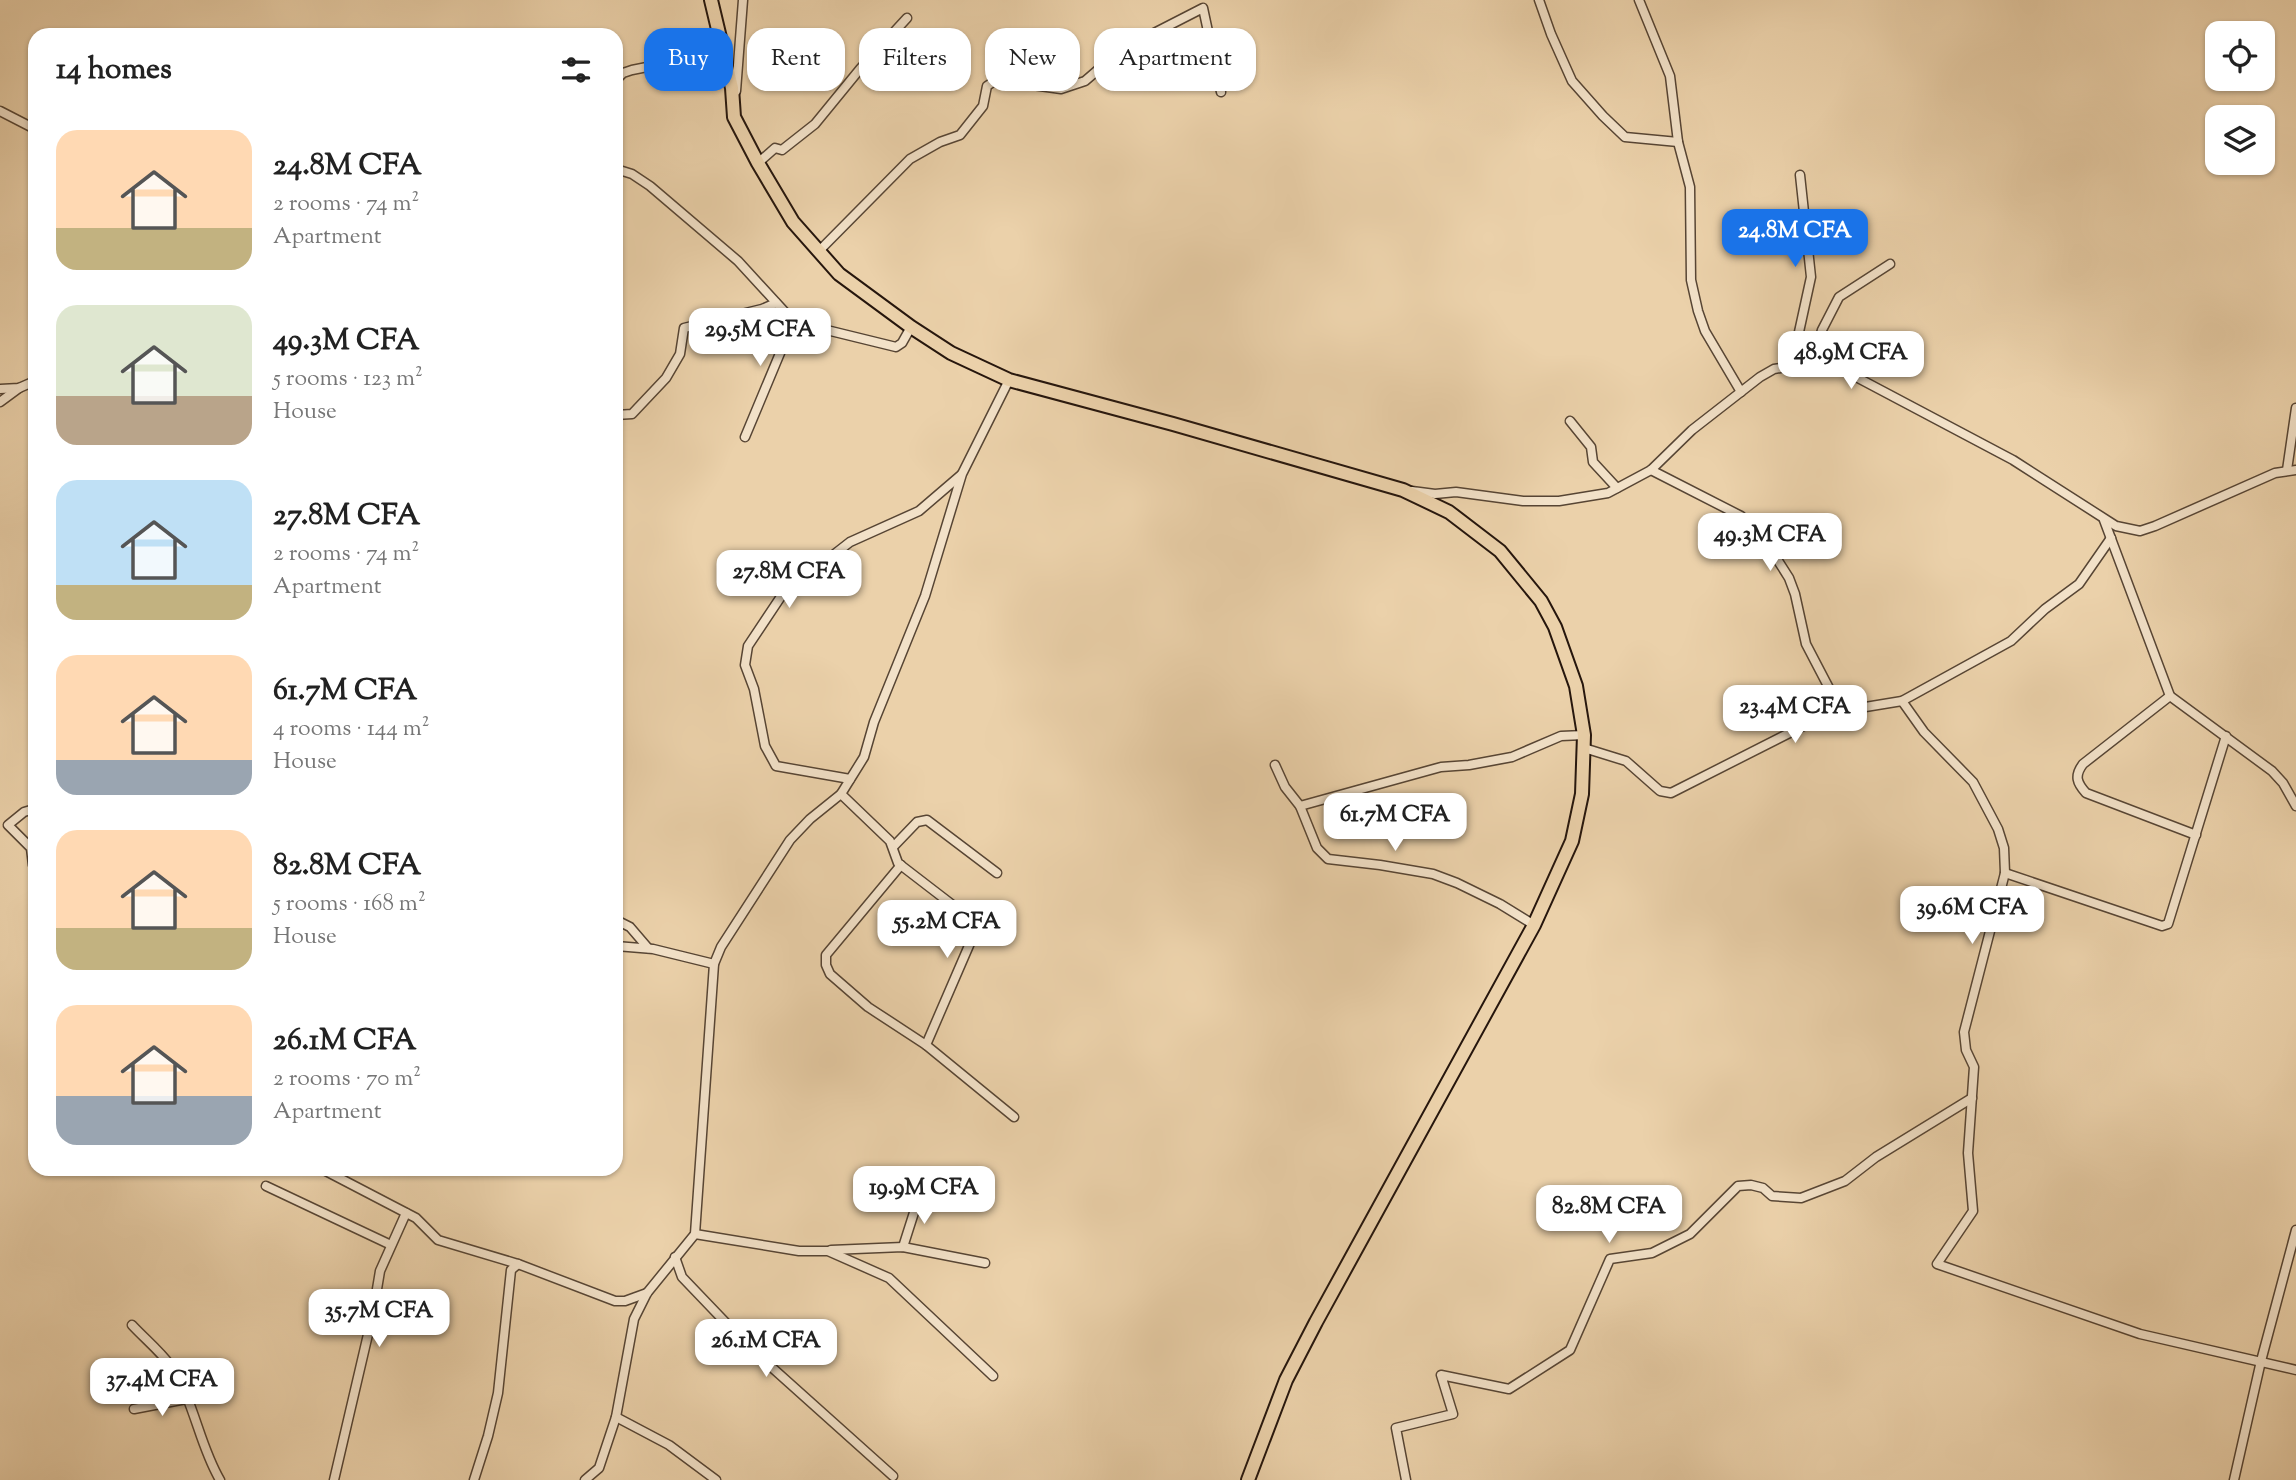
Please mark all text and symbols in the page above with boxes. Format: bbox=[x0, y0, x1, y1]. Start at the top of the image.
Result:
map controls bbox=[2205, 21, 2275, 175]
button: locate bbox=[2205, 21, 2275, 91]
chip: Buy bbox=[644, 28, 733, 91]
chip: Rent bbox=[747, 28, 845, 91]
chip: Filters bbox=[859, 28, 971, 91]
chip: New bbox=[985, 28, 1080, 91]
chip: Apartment bbox=[1094, 28, 1256, 91]
text: 14 homes bbox=[56, 49, 172, 92]
icon: filters bbox=[557, 51, 595, 89]
button: layers bbox=[2205, 105, 2275, 175]
text: 24.8M CFA bbox=[273, 145, 422, 188]
icon: home bbox=[112, 158, 196, 242]
text: 2 rooms · 74 m² bbox=[273, 188, 419, 221]
pin: 24.8M CFA bbox=[1715, 210, 1875, 269]
text: 24.8M CFA bbox=[1738, 215, 1852, 248]
text: Apartment bbox=[273, 221, 382, 254]
pin: 29.5M CFA bbox=[680, 308, 840, 368]
text: 29.5M CFA bbox=[705, 314, 815, 347]
text: 49.3M CFA bbox=[273, 320, 420, 363]
pin: 48.9M CFA bbox=[1771, 332, 1931, 391]
icon: home bbox=[112, 333, 196, 417]
text: 48.9M CFA bbox=[1794, 337, 1908, 370]
text: 5 rooms · 123 m² bbox=[273, 363, 423, 396]
text: House bbox=[273, 396, 337, 429]
text: 27.8M CFA bbox=[273, 495, 420, 538]
icon: home bbox=[112, 508, 196, 592]
pin: 49.3M CFA bbox=[1690, 514, 1850, 573]
text: 49.3M CFA bbox=[1714, 519, 1826, 552]
text: 2 rooms · 74 m² bbox=[273, 538, 419, 571]
pin: 27.8M CFA bbox=[709, 550, 869, 610]
text: 27.8M CFA bbox=[733, 556, 845, 589]
text: Apartment bbox=[273, 571, 382, 604]
text: 61.7M CFA bbox=[273, 670, 417, 713]
icon: home bbox=[112, 683, 196, 767]
pin: 23.4M CFA bbox=[1715, 686, 1875, 745]
text: 23.4M CFA bbox=[1739, 691, 1851, 724]
text: 4 rooms · 144 m² bbox=[273, 713, 430, 746]
text: House bbox=[273, 746, 337, 779]
pin: 61.7M CFA bbox=[1315, 794, 1475, 853]
text: 61.7M CFA bbox=[1340, 799, 1450, 832]
text: 82.8M CFA bbox=[273, 845, 421, 888]
icon: home bbox=[112, 858, 196, 942]
pin: 39.6M CFA bbox=[1892, 886, 2052, 946]
text: 5 rooms · 168 m² bbox=[273, 888, 426, 921]
text: 39.6M CFA bbox=[1916, 892, 2028, 925]
pin: 55.2M CFA bbox=[867, 900, 1027, 960]
text: 55.2M CFA bbox=[893, 906, 1001, 939]
text: House bbox=[273, 921, 337, 954]
text: 26.1M CFA bbox=[273, 1020, 417, 1063]
icon: home bbox=[112, 1033, 196, 1117]
text: 2 rooms · 70 m² bbox=[273, 1063, 421, 1096]
text: Apartment bbox=[273, 1096, 382, 1129]
pin: 19.9M CFA bbox=[844, 1166, 1004, 1226]
text: 19.9M CFA bbox=[869, 1172, 979, 1205]
pin: 82.8M CFA bbox=[1529, 1186, 1689, 1245]
text: 82.8M CFA bbox=[1552, 1191, 1666, 1224]
pin: 35.7M CFA bbox=[299, 1290, 459, 1349]
text: 35.7M CFA bbox=[325, 1295, 433, 1328]
pin: 26.1M CFA bbox=[686, 1320, 846, 1379]
text: 26.1M CFA bbox=[711, 1325, 821, 1358]
pin: 37.4M CFA bbox=[82, 1358, 242, 1418]
text: 37.4M CFA bbox=[106, 1364, 218, 1397]

